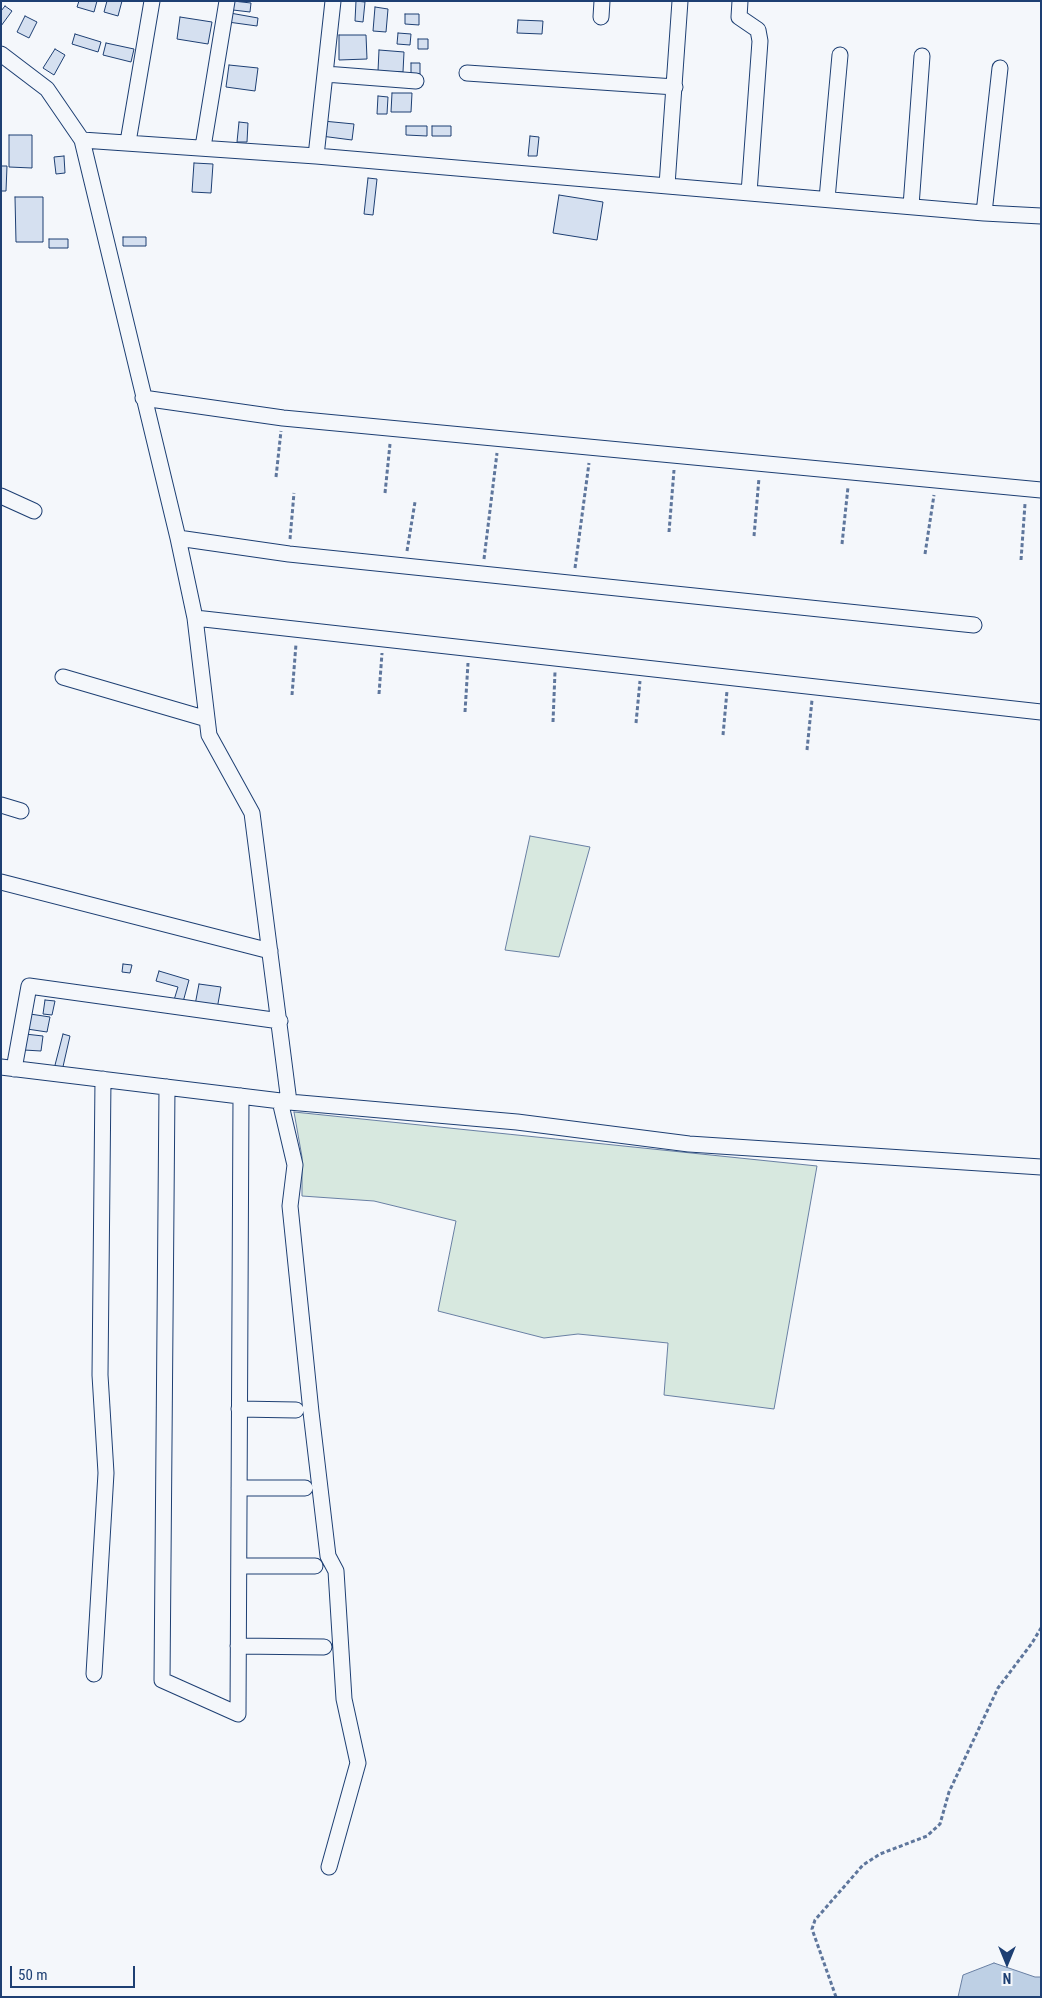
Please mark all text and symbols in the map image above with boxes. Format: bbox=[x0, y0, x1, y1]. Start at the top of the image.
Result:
north arrow bbox=[982, 1938, 1032, 1988]
scale bar bbox=[12, 1956, 138, 1988]
text: 50 m bbox=[18, 1966, 48, 1984]
text: N bbox=[1003, 1970, 1011, 1986]

